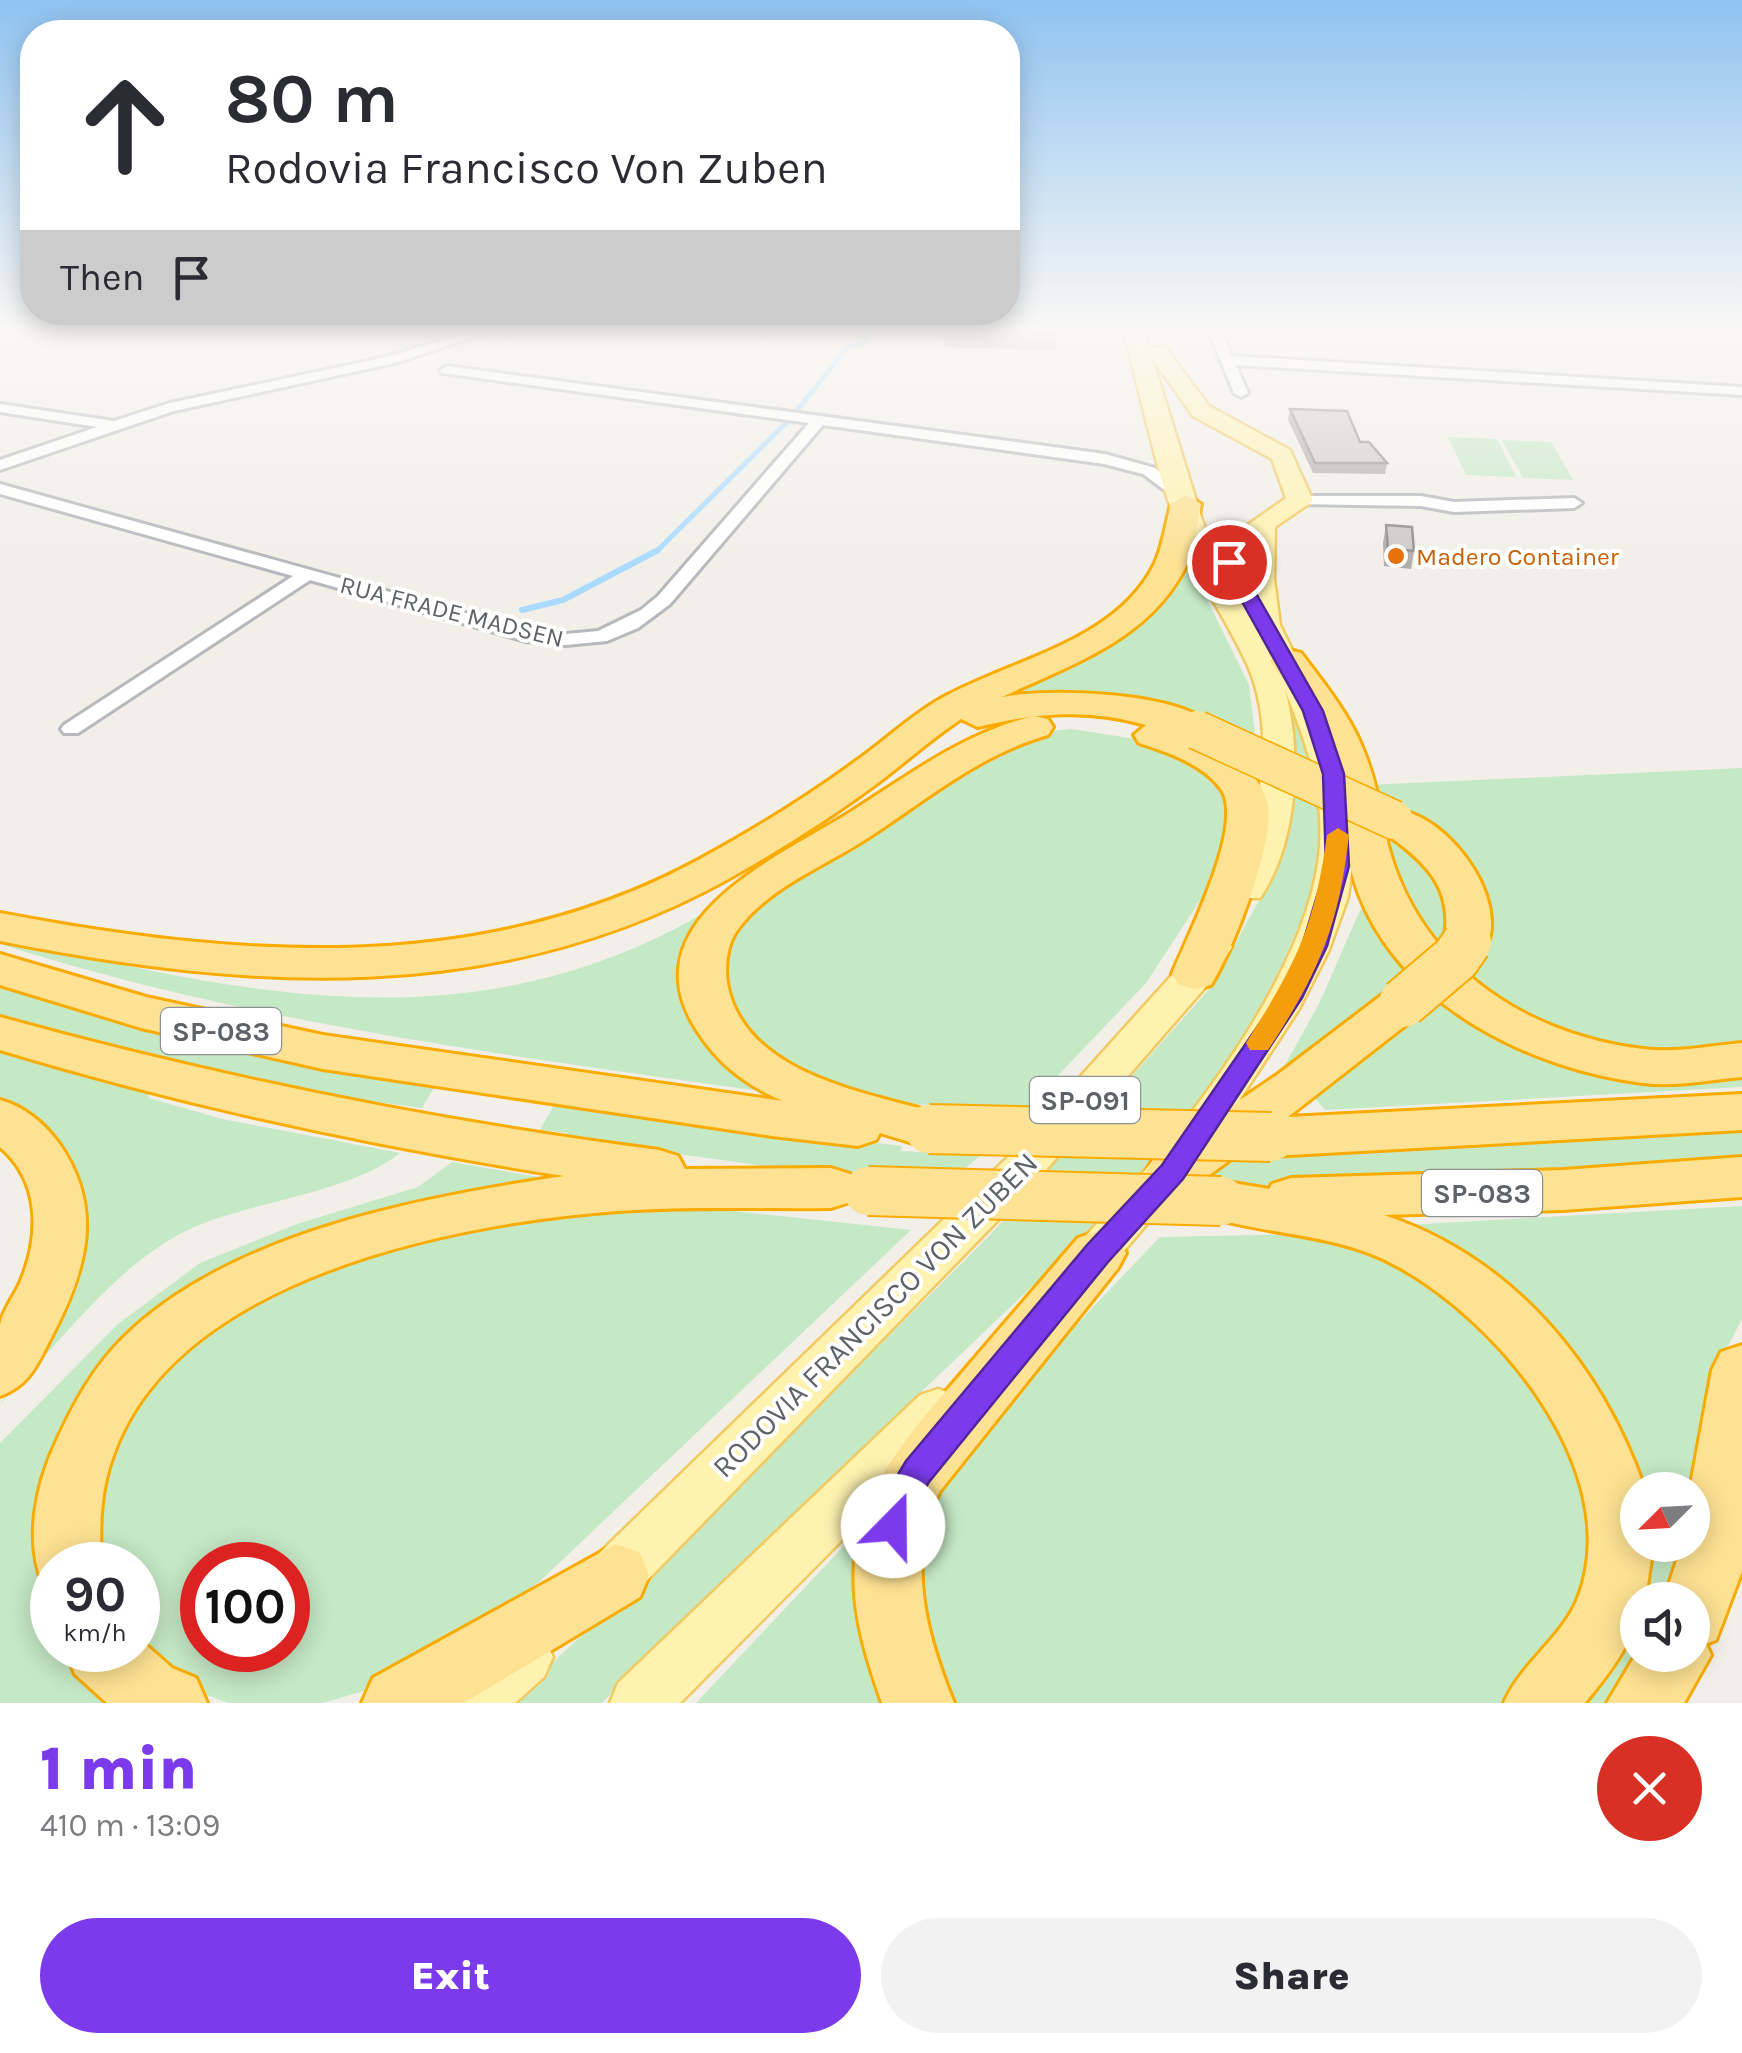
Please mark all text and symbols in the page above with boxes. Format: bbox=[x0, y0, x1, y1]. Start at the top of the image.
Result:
text: 80 m bbox=[225, 58, 399, 140]
icon: ahead bbox=[60, 60, 190, 190]
text: Rodovia Francisco Von Zuben bbox=[225, 142, 828, 194]
icon: arrive bbox=[164, 250, 219, 305]
text: Then bbox=[60, 255, 144, 300]
pin bbox=[1187, 520, 1272, 605]
icon: arrive bbox=[1202, 535, 1257, 590]
place label: Madero Container bbox=[1416, 542, 1620, 571]
marker: Madero Container bbox=[1385, 545, 1407, 567]
street label: RUA FRADE MADSEN bbox=[337, 570, 567, 653]
road number: SP-083 bbox=[161, 1008, 281, 1054]
road number: SP-091 bbox=[1030, 1077, 1140, 1123]
street label: RODOVIA FRANCISCO VON ZUBEN bbox=[705, 1145, 1045, 1485]
road number: SP-083 bbox=[1422, 1170, 1542, 1216]
north arrow bbox=[1620, 1472, 1710, 1562]
map controls bbox=[1620, 1472, 1710, 1672]
position arrow bbox=[841, 1474, 945, 1578]
speed limit sign: 100 bbox=[180, 1542, 310, 1672]
text: 90 bbox=[64, 1565, 126, 1624]
button: sound bbox=[1620, 1582, 1710, 1672]
text: km/h bbox=[63, 1618, 127, 1647]
text: 1 min bbox=[40, 1734, 197, 1804]
button: close bbox=[1597, 1736, 1702, 1841]
text: 410 m · 13:09 bbox=[40, 1807, 220, 1844]
button: Exit bbox=[40, 1918, 861, 2033]
button: Share bbox=[881, 1918, 1702, 2033]

